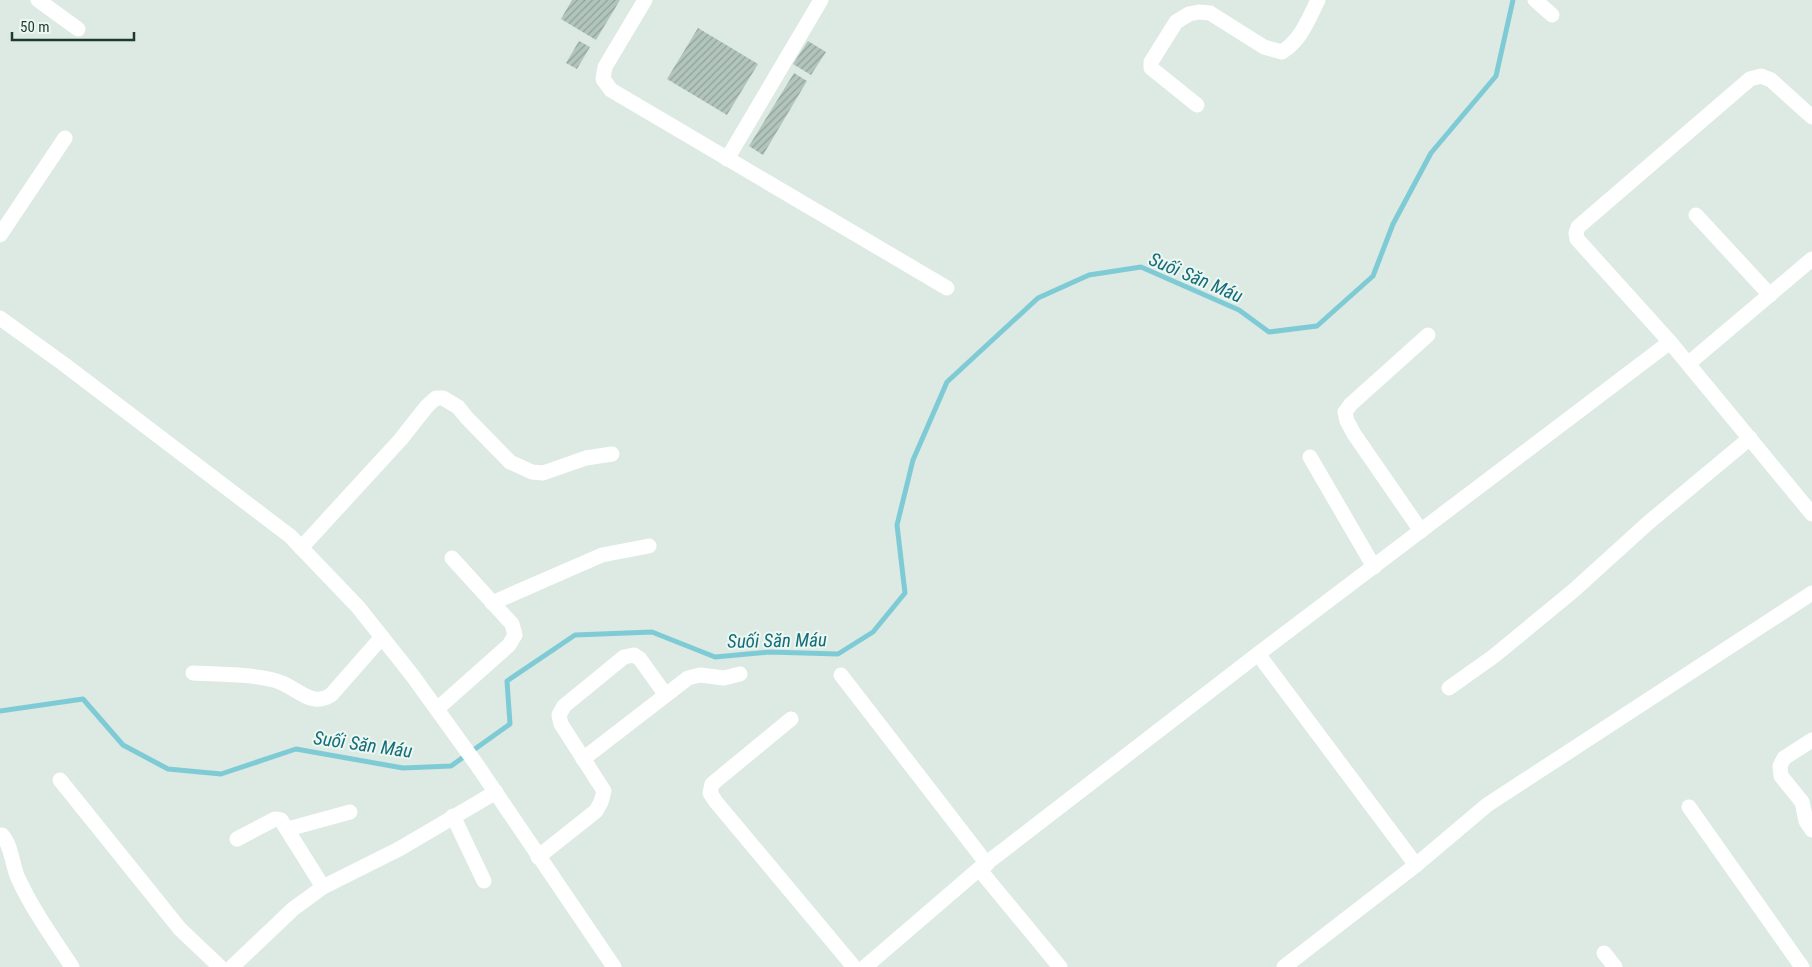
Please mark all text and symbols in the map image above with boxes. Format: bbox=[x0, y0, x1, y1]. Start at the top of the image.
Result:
scale bar bbox=[12, 10, 135, 42]
text: 50 m bbox=[20, 18, 50, 36]
water label: Suối Săn Máu bbox=[1145, 247, 1246, 308]
water label: Suối Săn Máu bbox=[727, 628, 827, 653]
water label: Suối Săn Máu bbox=[312, 726, 414, 763]

